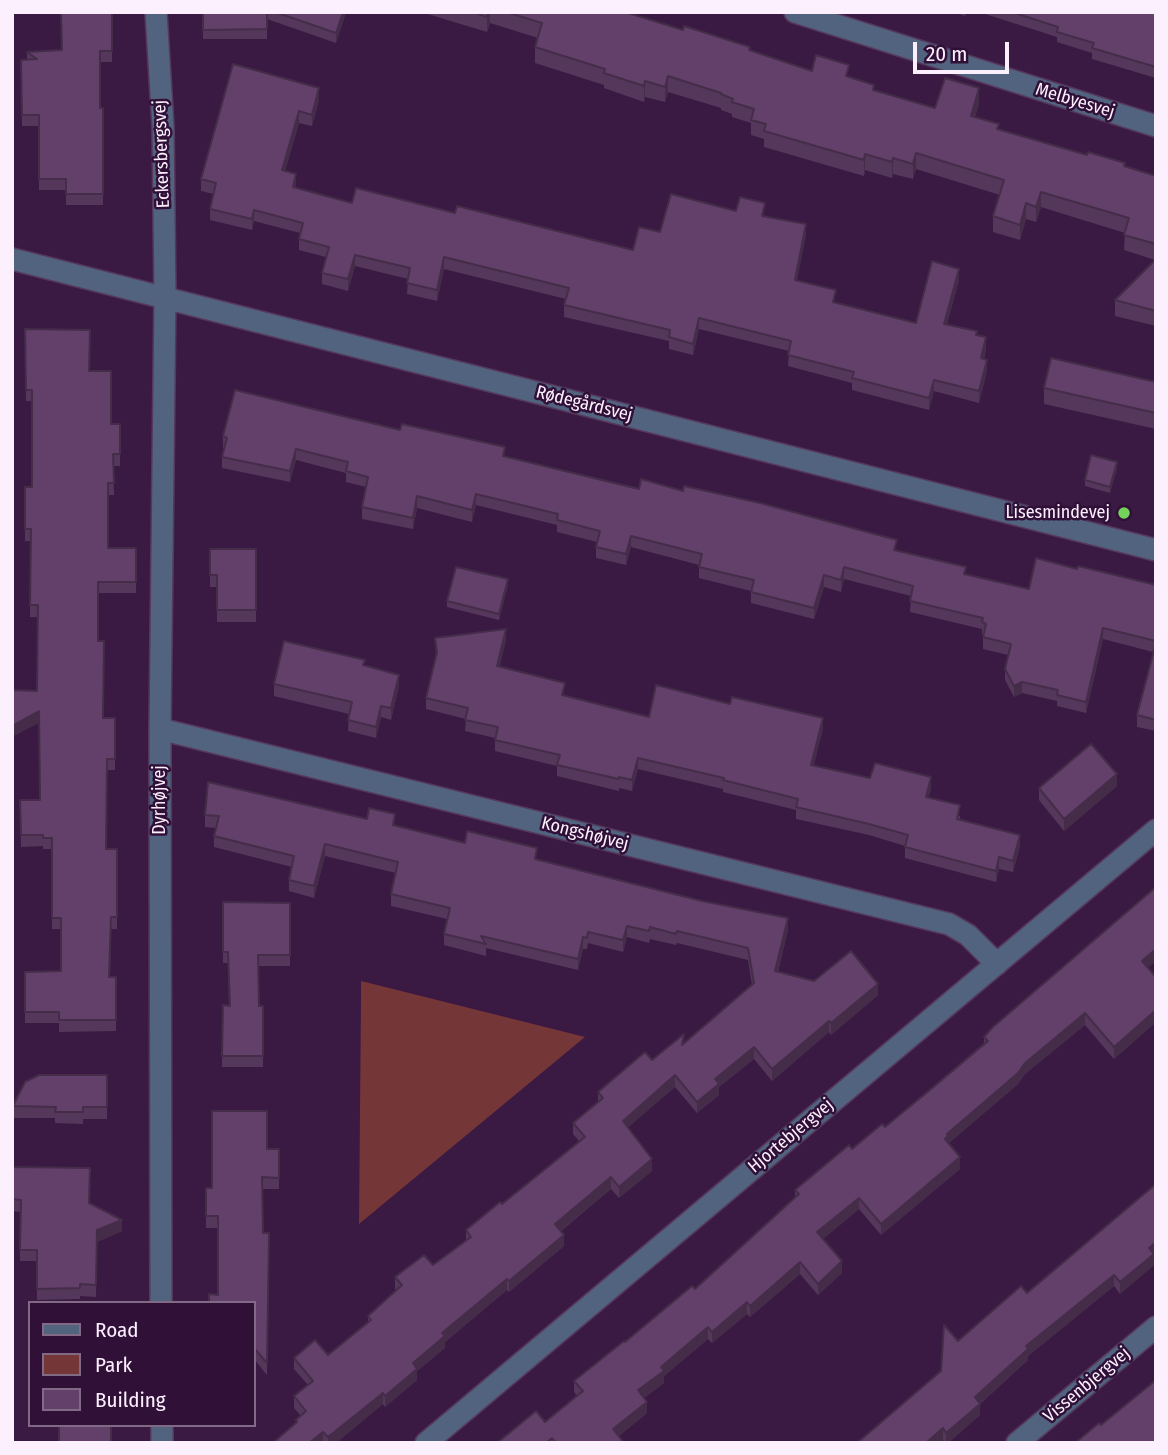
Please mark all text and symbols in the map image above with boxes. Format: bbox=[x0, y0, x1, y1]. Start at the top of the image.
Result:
scale bar bbox=[916, 28, 1012, 72]
text: 20 m bbox=[926, 41, 967, 67]
street label: Melbyesvej bbox=[1033, 79, 1117, 123]
street label: Eckersbergsvej bbox=[149, 100, 175, 208]
street label: Rødegårdsvej bbox=[533, 382, 635, 426]
place label: Lisesmindevej bbox=[1006, 502, 1110, 524]
marker: Lisesmindevej bbox=[1116, 505, 1132, 521]
street label: Dyrhøjvej bbox=[149, 765, 171, 835]
street label: Kongshøjvej bbox=[539, 813, 631, 855]
street label: Hjortebjergvej bbox=[744, 1094, 838, 1178]
legend bbox=[28, 1301, 256, 1427]
text: Road bbox=[95, 1317, 139, 1343]
street label: Vissenbjergvej bbox=[1039, 1343, 1135, 1427]
text: Park bbox=[95, 1352, 132, 1378]
text: Building bbox=[95, 1387, 166, 1413]

